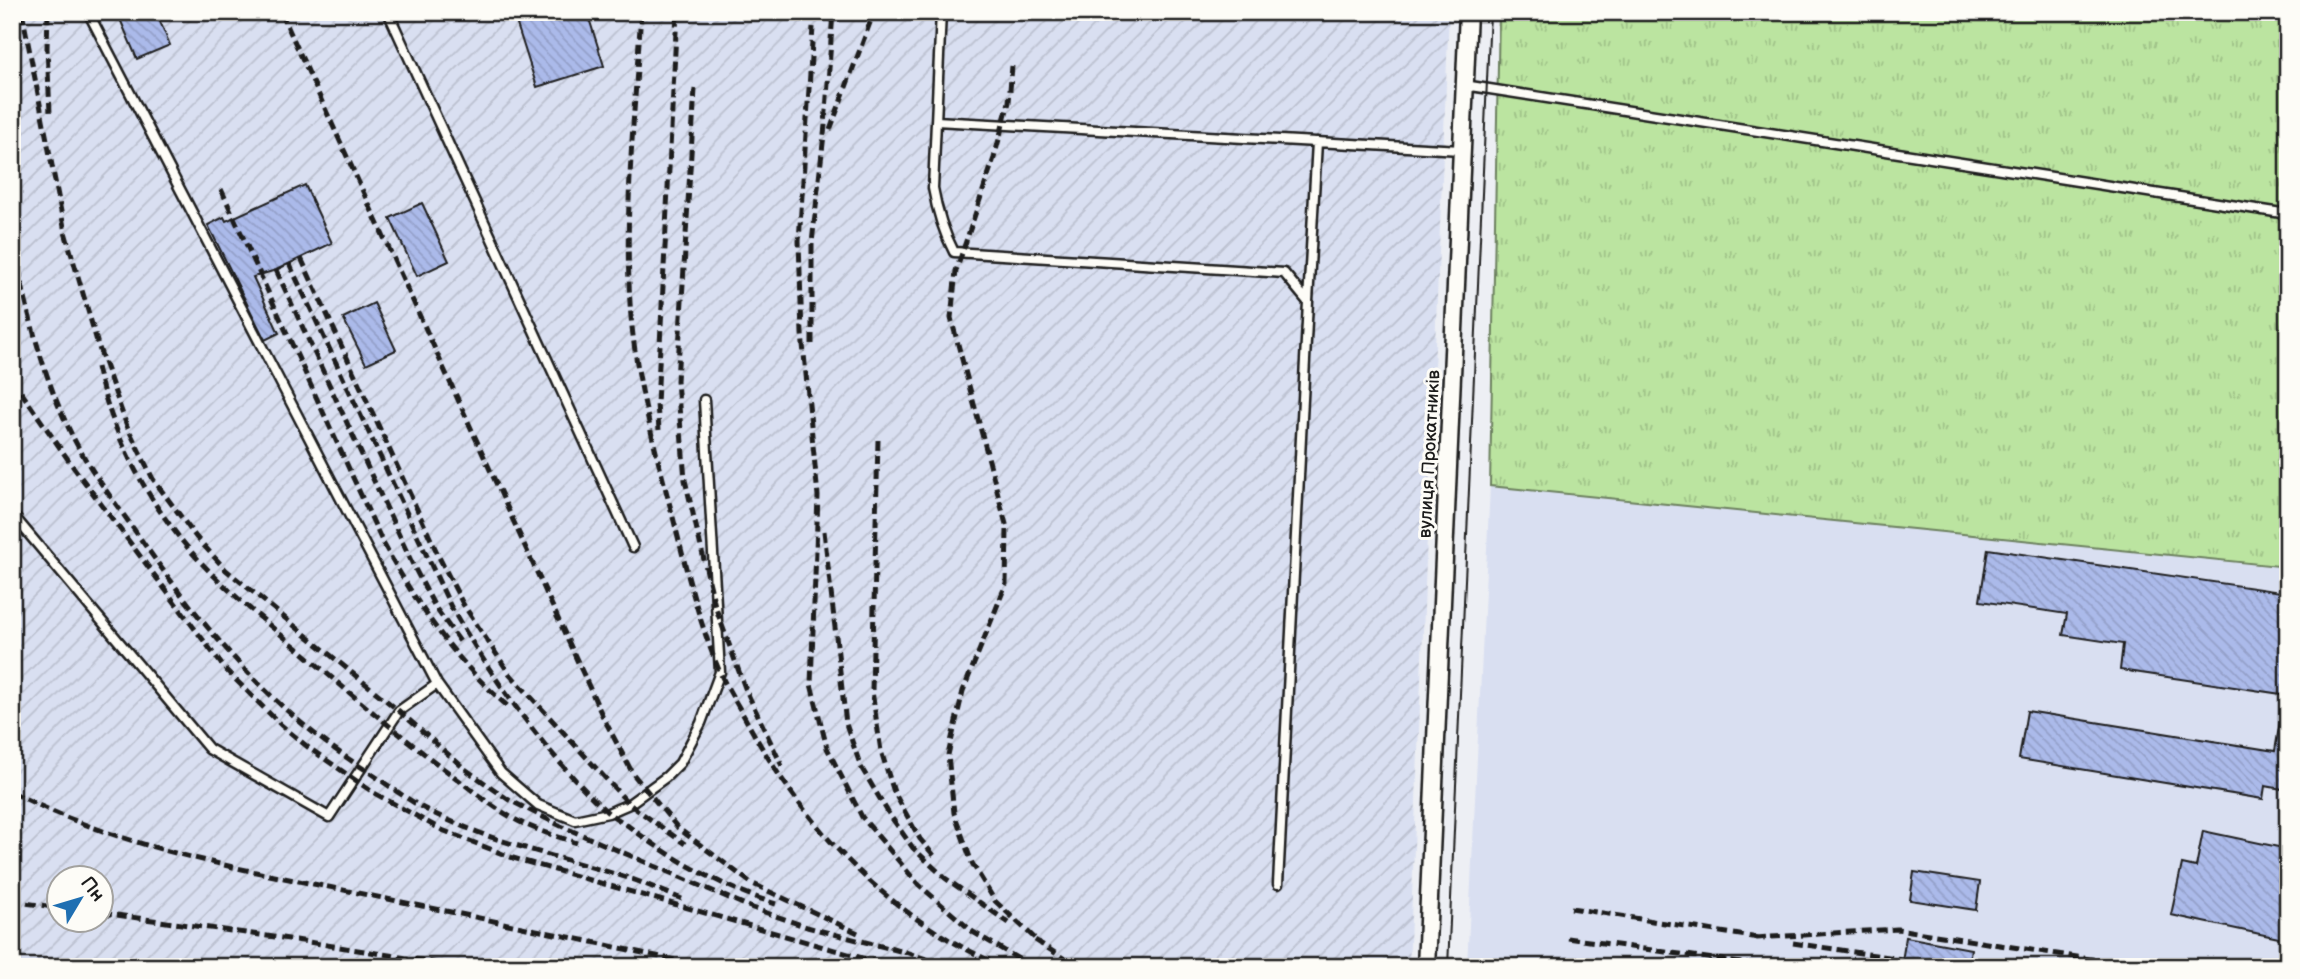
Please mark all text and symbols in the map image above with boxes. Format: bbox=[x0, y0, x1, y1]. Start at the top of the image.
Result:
street label: вулиця Прокатників bbox=[1415, 369, 1444, 539]
north arrow bbox=[46, 864, 116, 934]
text: Пн bbox=[75, 872, 109, 907]

